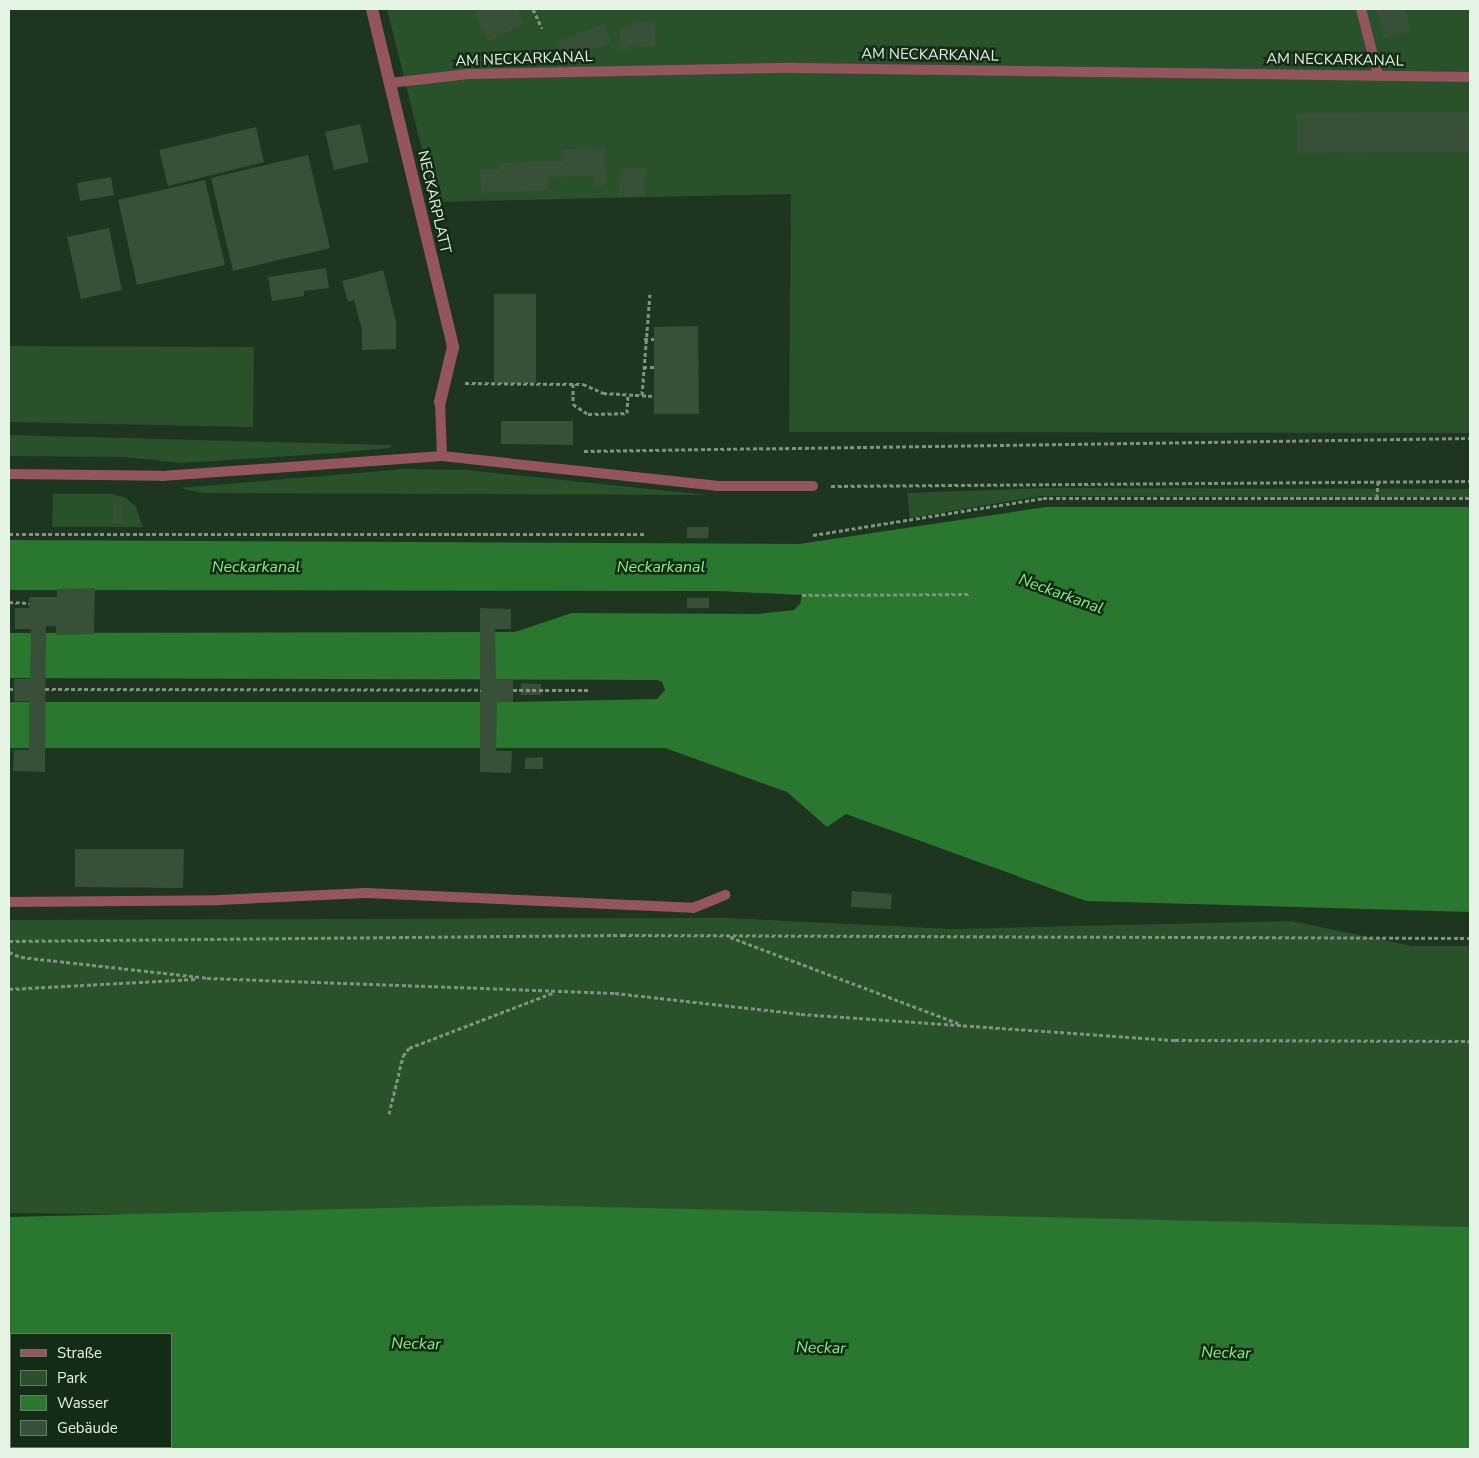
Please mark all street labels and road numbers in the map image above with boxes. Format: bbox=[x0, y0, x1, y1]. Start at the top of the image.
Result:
street label: AM NECKARKANAL bbox=[861, 45, 999, 65]
street label: AM NECKARKANAL bbox=[455, 48, 593, 70]
street label: AM NECKARKANAL bbox=[1266, 50, 1404, 70]
street label: NECKARPLATT bbox=[413, 149, 455, 255]

